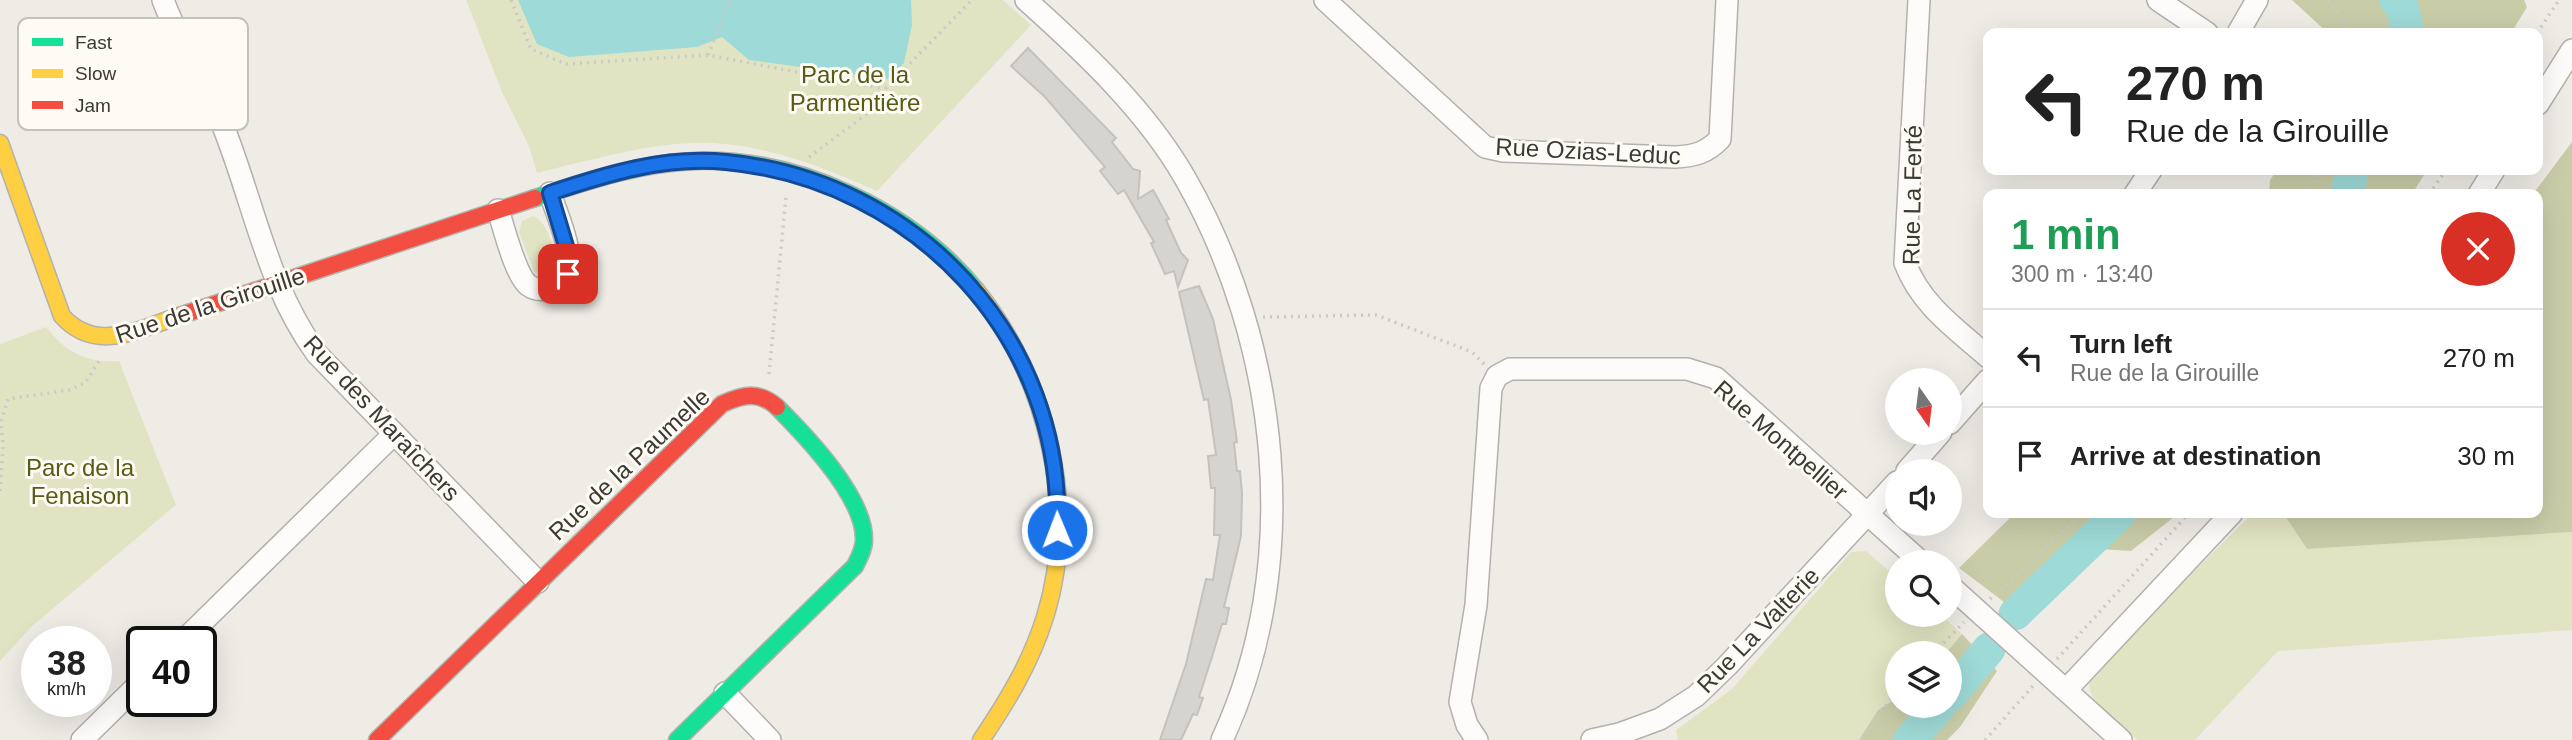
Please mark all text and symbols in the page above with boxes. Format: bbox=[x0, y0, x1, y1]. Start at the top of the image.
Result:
legend bbox=[18, 18, 248, 130]
text: Fast bbox=[75, 32, 113, 53]
icon: left bbox=[2011, 56, 2102, 147]
text: 270 m bbox=[2126, 56, 2265, 110]
park label: Parc de la Parmentière bbox=[790, 61, 920, 116]
text: Slow bbox=[75, 63, 116, 84]
text: Jam bbox=[75, 95, 111, 116]
text: Rue de la Girouille bbox=[2126, 113, 2389, 149]
street label: Rue La Ferté bbox=[1897, 125, 1927, 265]
street label: Rue Ozias-Leduc bbox=[1495, 133, 1681, 169]
text: 1 min bbox=[2011, 211, 2121, 258]
button: close bbox=[2441, 212, 2515, 286]
pin bbox=[538, 244, 598, 304]
icon: arrive bbox=[549, 255, 587, 293]
text: 300 m · 13:40 bbox=[2011, 261, 2153, 287]
street label: Rue de la Girouille bbox=[112, 262, 308, 348]
text: Turn left bbox=[2070, 329, 2172, 359]
street label: Rue des Maraîchers bbox=[298, 330, 466, 506]
icon: left bbox=[2011, 339, 2049, 377]
text: 270 m bbox=[2443, 343, 2515, 373]
text: Rue de la Girouille bbox=[2070, 360, 2259, 386]
north arrow bbox=[1885, 368, 1962, 444]
map controls bbox=[1885, 368, 1962, 718]
street label: Rue Montpellier bbox=[1709, 375, 1853, 505]
street label: Rue de la Paumelle bbox=[543, 383, 715, 545]
icon: arrive bbox=[2011, 437, 2049, 475]
text: Arrive at destination bbox=[2070, 441, 2321, 471]
text: 30 m bbox=[2457, 441, 2515, 471]
park label: Parc de la Fenaison bbox=[26, 454, 135, 509]
button: sound bbox=[1885, 459, 1962, 536]
position arrow bbox=[1020, 493, 1094, 567]
button: search bbox=[1885, 550, 1962, 627]
street label: Rue La Valterie bbox=[1691, 562, 1825, 698]
speed limit sign: 40 bbox=[126, 626, 217, 717]
button: layers bbox=[1885, 641, 1962, 718]
text: 38 bbox=[47, 643, 86, 682]
text: km/h bbox=[47, 679, 86, 699]

